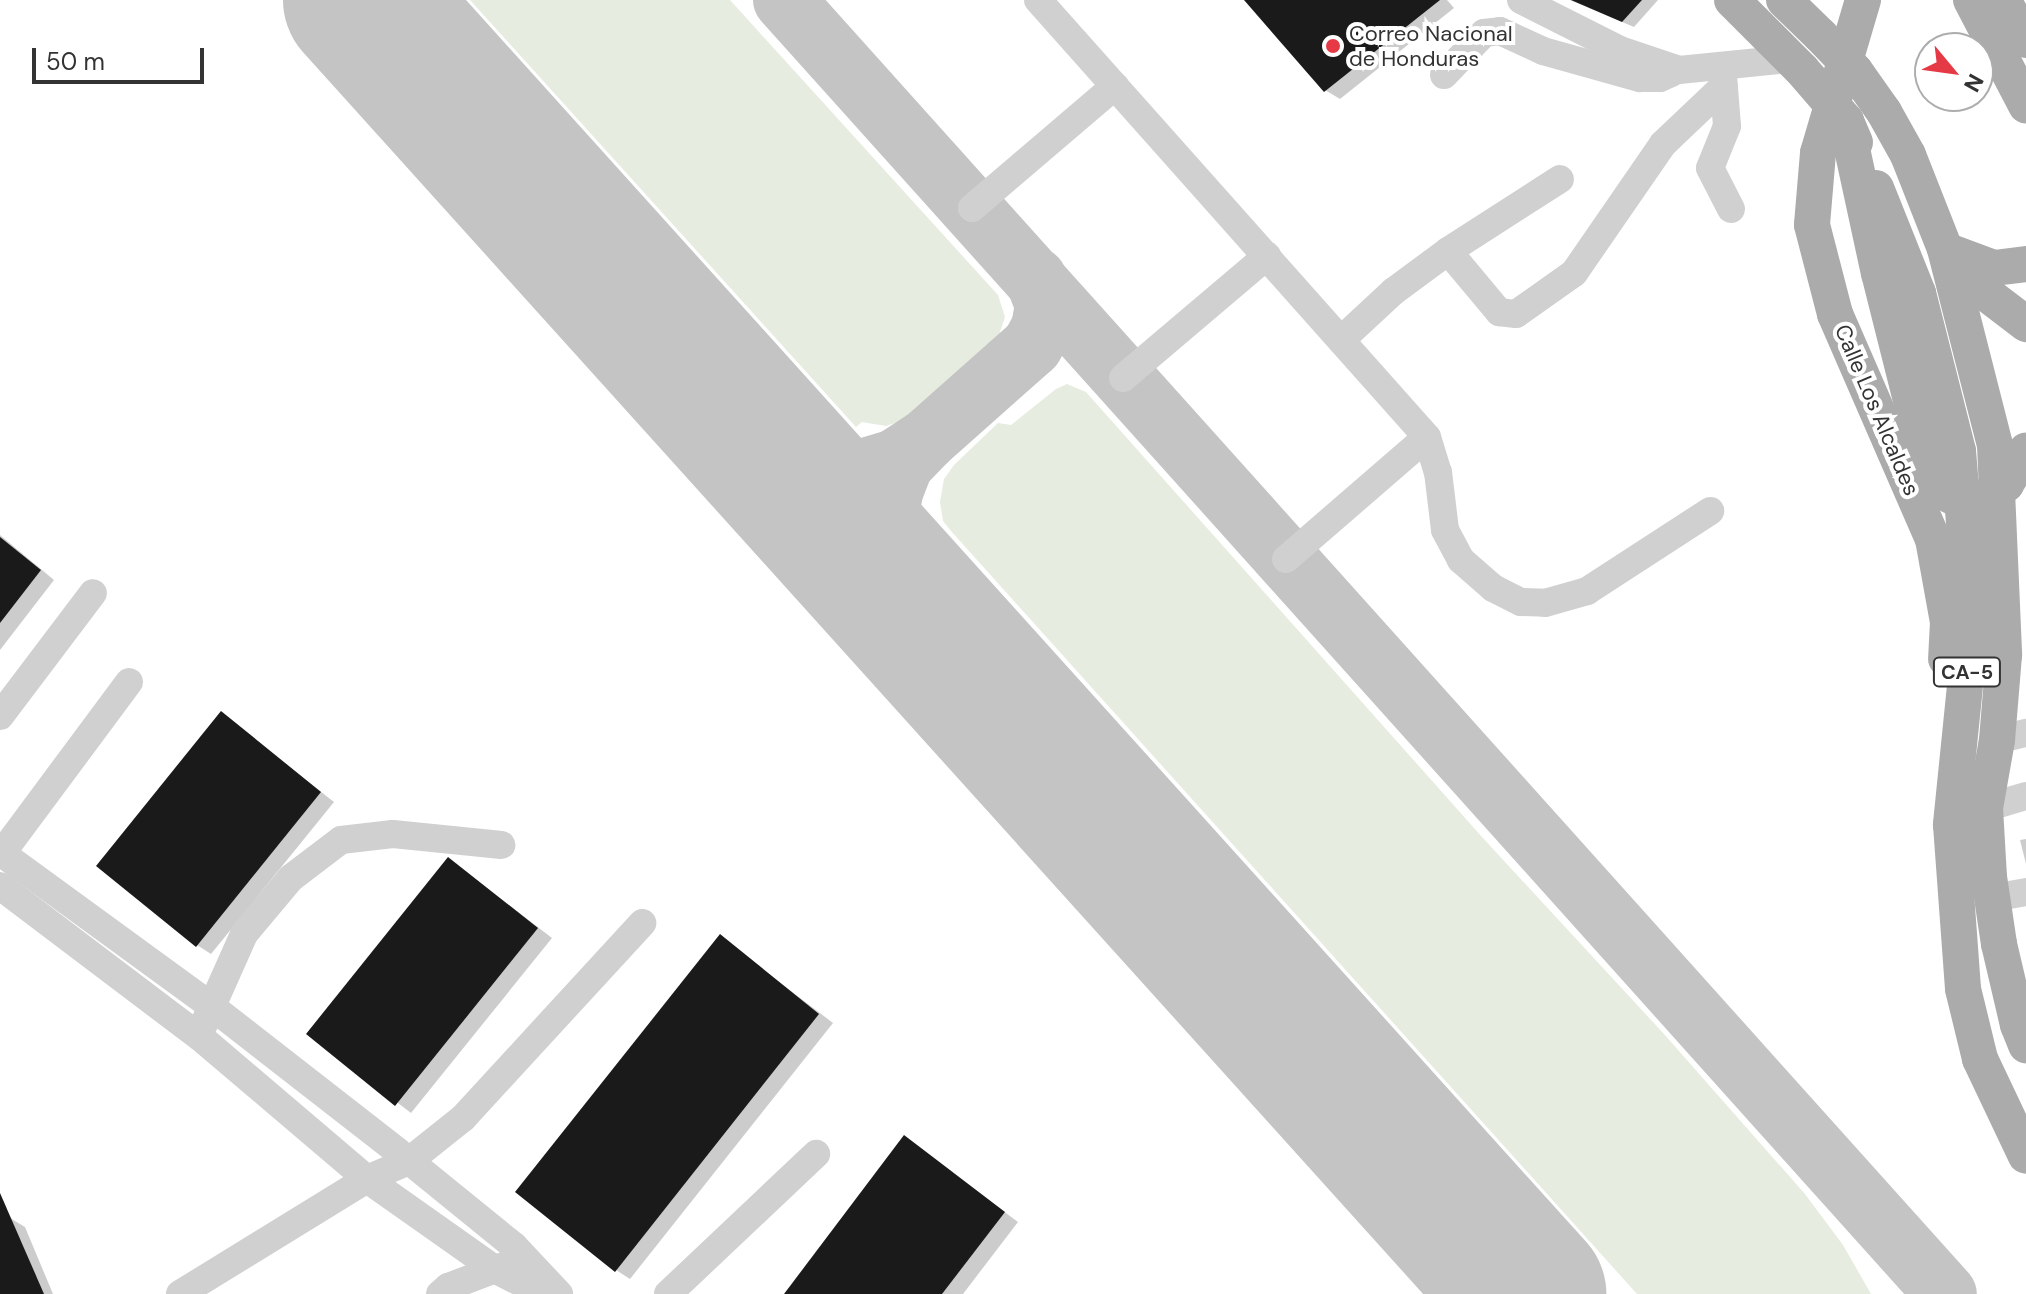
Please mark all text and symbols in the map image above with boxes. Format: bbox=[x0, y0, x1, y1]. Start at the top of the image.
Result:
place label: Correo Nacional de Honduras bbox=[1349, 20, 1513, 72]
scale bar bbox=[36, 32, 208, 82]
north arrow bbox=[1914, 32, 1994, 112]
marker: Correo Nacional de Honduras bbox=[1324, 37, 1342, 55]
text: 50 m bbox=[46, 46, 105, 77]
text: N bbox=[1957, 69, 1990, 97]
street label: Calle Los Alcaldes bbox=[1829, 320, 1925, 500]
road number: CA-5 bbox=[1931, 656, 2003, 688]

